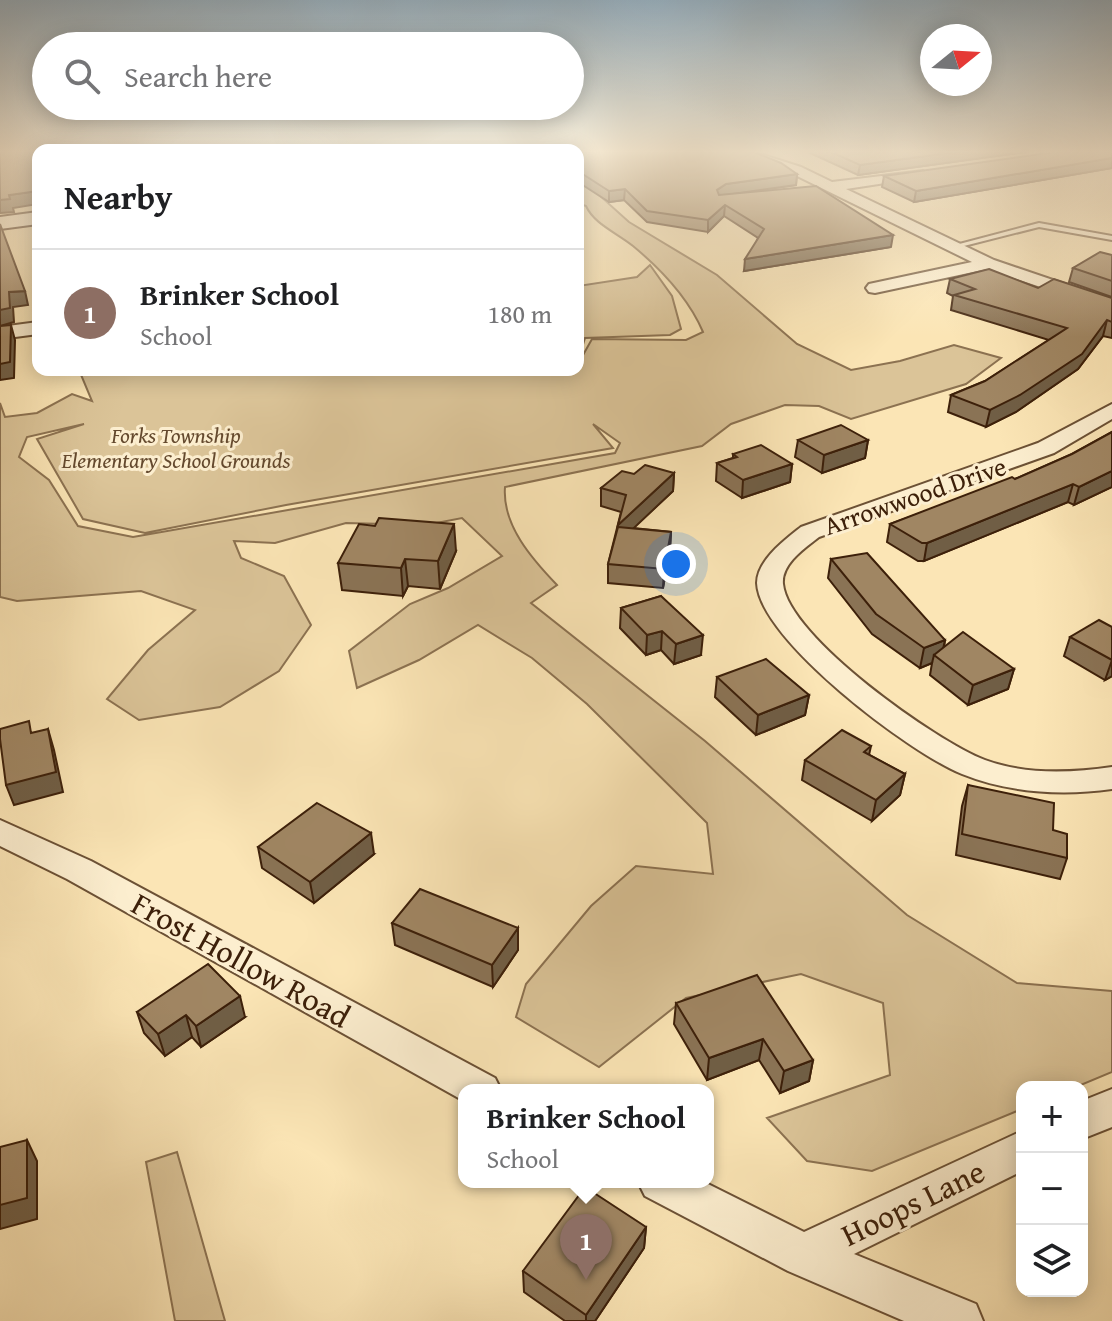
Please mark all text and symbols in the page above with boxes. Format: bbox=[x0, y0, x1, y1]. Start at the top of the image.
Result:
north arrow bbox=[920, 24, 992, 96]
search box bbox=[32, 32, 584, 120]
icon: search bbox=[60, 54, 104, 98]
text: Search here bbox=[124, 54, 272, 98]
text: Nearby bbox=[64, 172, 173, 221]
text: Brinker School bbox=[140, 272, 339, 316]
text: 1 bbox=[83, 294, 97, 333]
text: 180 m bbox=[487, 294, 552, 333]
text: School bbox=[140, 316, 212, 355]
park label: Forks Township Elementary School Grounds bbox=[61, 419, 291, 476]
street label: Arrowwood Drive bbox=[818, 446, 1011, 545]
your location bbox=[656, 544, 696, 584]
street label: Frost Hollow Road bbox=[123, 880, 359, 1039]
map controls bbox=[1016, 1081, 1088, 1297]
button: + bbox=[1016, 1081, 1088, 1153]
popup bbox=[458, 1084, 714, 1188]
text: Brinker School bbox=[486, 1095, 686, 1139]
text: School bbox=[486, 1139, 559, 1178]
street label: Hoops Lane bbox=[833, 1148, 993, 1258]
button: − bbox=[1016, 1153, 1088, 1225]
pin: 1 bbox=[560, 1214, 612, 1280]
button: layers bbox=[1016, 1225, 1088, 1297]

